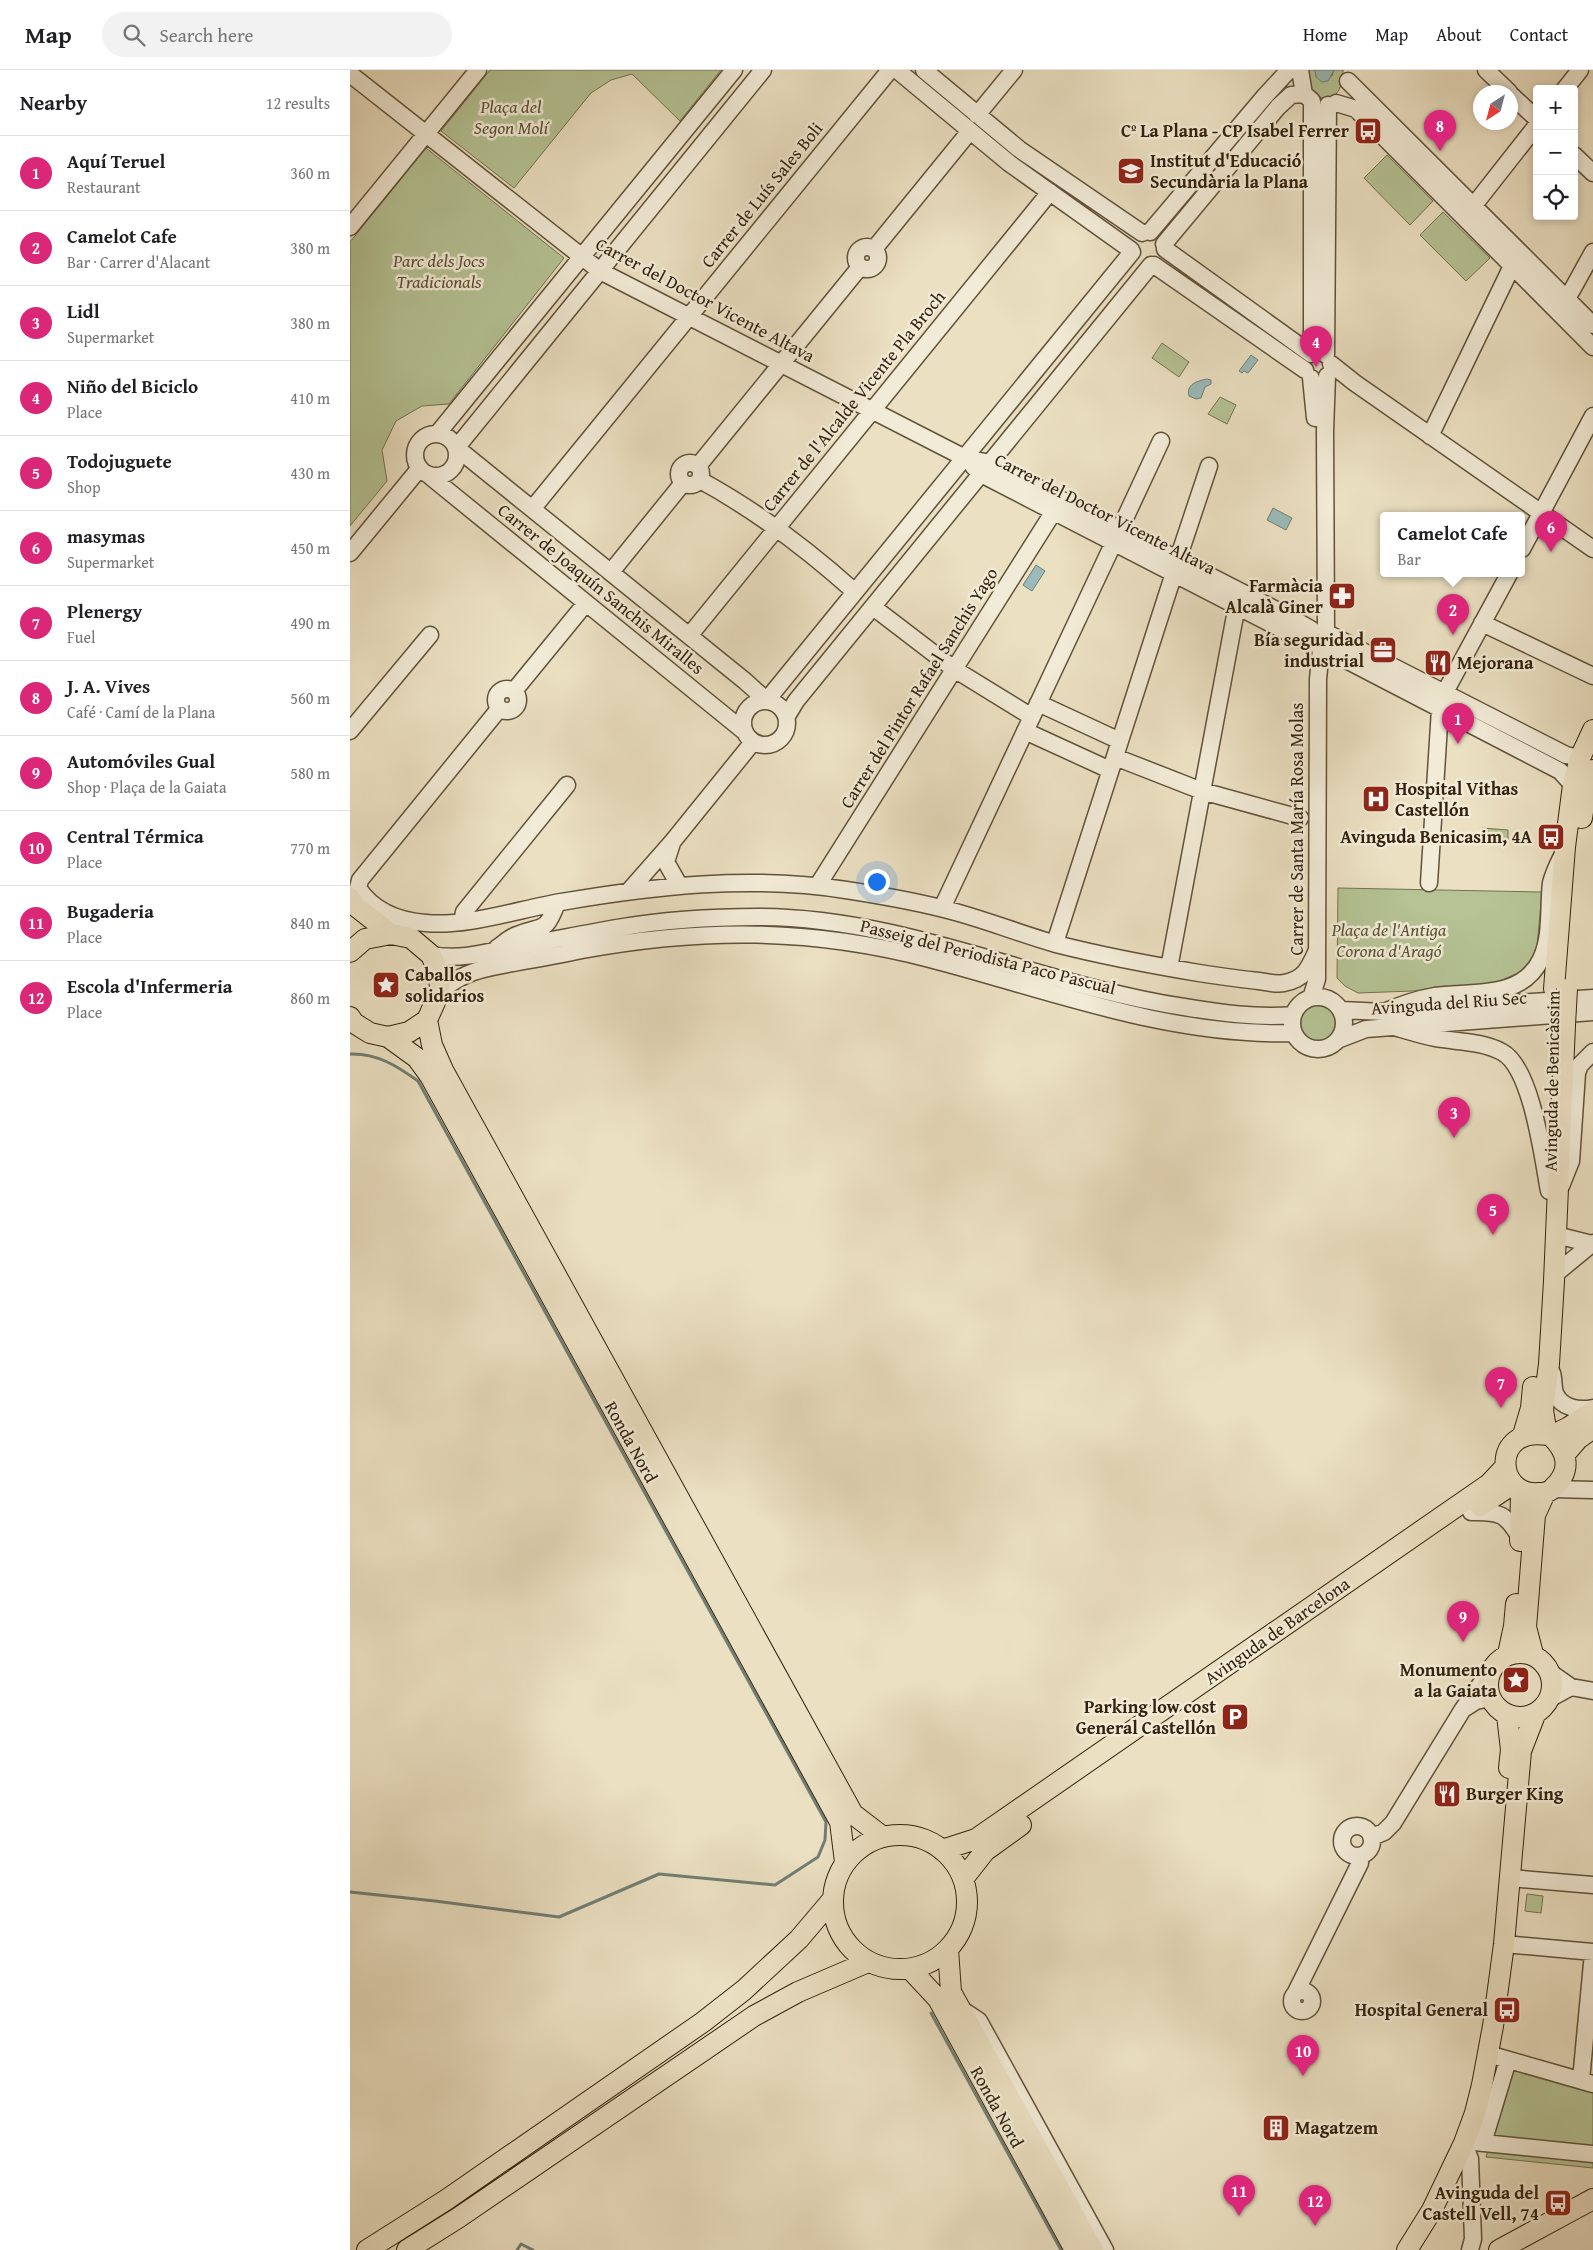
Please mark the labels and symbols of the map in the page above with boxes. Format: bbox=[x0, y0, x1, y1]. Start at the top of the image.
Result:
north arrow bbox=[1473, 85, 1518, 130]
park label: Plaça del Segon Molí bbox=[474, 93, 551, 141]
pin: 8 bbox=[1424, 110, 1456, 151]
street label: Carrer de Luís Sales Boli bbox=[694, 116, 829, 273]
bus stop icon: Cº La Plana - CP Isabel Ferrer bbox=[1353, 116, 1383, 146]
place label: Cº La Plana - CP Isabel Ferrer bbox=[1121, 117, 1350, 144]
place label: Institut d'Educació Secundària la Plana bbox=[1150, 147, 1309, 195]
school or university icon: Institut d'Educació Secundària la Plana bbox=[1116, 156, 1146, 186]
street label: Carrer del Doctor Vicente Altava bbox=[591, 230, 820, 369]
park label: Parc dels Jocs Tradicionals bbox=[392, 247, 485, 295]
street label: Carrer de l'Alcalde Vicente Pla Broch bbox=[756, 284, 951, 517]
pin: 4 bbox=[1300, 326, 1332, 367]
street label: Carrer del Doctor Vicente Altava bbox=[990, 446, 1221, 581]
street label: Carrer de Joaquín Sanchis Miralles bbox=[492, 497, 710, 681]
pin: 6 bbox=[1535, 511, 1567, 552]
street label: Carrer del Pintor Rafael Sanchis Yago bbox=[833, 562, 1004, 814]
place label: Farmàcia Alcalà Giner bbox=[1225, 572, 1324, 620]
pharmacy icon: Farmàcia Alcalà Giner bbox=[1327, 581, 1357, 611]
pin: 2 bbox=[1437, 594, 1469, 635]
place label: Bía seguridad industrial bbox=[1254, 626, 1365, 674]
office icon: Bía seguridad industrial bbox=[1368, 635, 1398, 665]
restaurant icon: Mejorana bbox=[1423, 648, 1453, 678]
place label: Mejorana bbox=[1457, 649, 1534, 676]
street label: Carrer de Santa María Rosa Molas bbox=[1283, 703, 1310, 955]
pin: 1 bbox=[1442, 703, 1474, 744]
place label: Hospital Vithas Castellón bbox=[1395, 775, 1518, 823]
hospital icon: Hospital Vithas Castellón bbox=[1361, 784, 1391, 814]
bus stop icon: Avinguda Benicasim, 4A bbox=[1536, 822, 1566, 852]
place label: Avinguda Benicasim, 4A bbox=[1340, 823, 1532, 850]
your location bbox=[864, 869, 890, 895]
street label: Passeig del Periodista Paco Pascual bbox=[858, 912, 1119, 1001]
park label: Plaça de l'Antiga Corona d'Aragó bbox=[1331, 916, 1447, 964]
place label: Caballos solidarios bbox=[405, 961, 484, 1009]
place icon: Caballos solidarios bbox=[371, 970, 401, 1000]
street label: Avinguda del Riu Sec bbox=[1370, 984, 1528, 1021]
street label: Avinguda de Benicàssim bbox=[1536, 990, 1567, 1172]
pin: 3 bbox=[1438, 1097, 1470, 1138]
pin: 5 bbox=[1477, 1194, 1509, 1235]
pin: 7 bbox=[1485, 1367, 1517, 1408]
street label: Ronda Nord bbox=[598, 1396, 665, 1488]
street label: Avinguda de Barcelona bbox=[1198, 1570, 1355, 1691]
pin: 9 bbox=[1447, 1601, 1479, 1642]
place label: Monumento a la Gaiata bbox=[1400, 1656, 1498, 1704]
place icon: Monumento a la Gaiata bbox=[1501, 1665, 1531, 1695]
place label: Parking low cost General Castellón bbox=[1076, 1693, 1216, 1741]
parking icon: Parking low cost General Castellón bbox=[1220, 1702, 1250, 1732]
restaurant icon: Burger King bbox=[1432, 1779, 1462, 1809]
place label: Burger King bbox=[1466, 1780, 1564, 1807]
bus stop icon: Hospital General bbox=[1492, 1995, 1522, 2025]
place label: Hospital General bbox=[1355, 1996, 1488, 2023]
pin: 10 bbox=[1287, 2035, 1319, 2076]
street label: Ronda Nord bbox=[964, 2061, 1031, 2153]
building icon: Magatzem bbox=[1261, 2113, 1291, 2143]
place label: Magatzem bbox=[1295, 2114, 1379, 2141]
pin: 11 bbox=[1223, 2175, 1255, 2216]
place label: Avinguda del Castell Vell, 74 bbox=[1422, 2179, 1539, 2227]
pin: 12 bbox=[1299, 2185, 1331, 2226]
bus stop icon: Avinguda del Castell Vell, 74 bbox=[1543, 2188, 1573, 2218]

